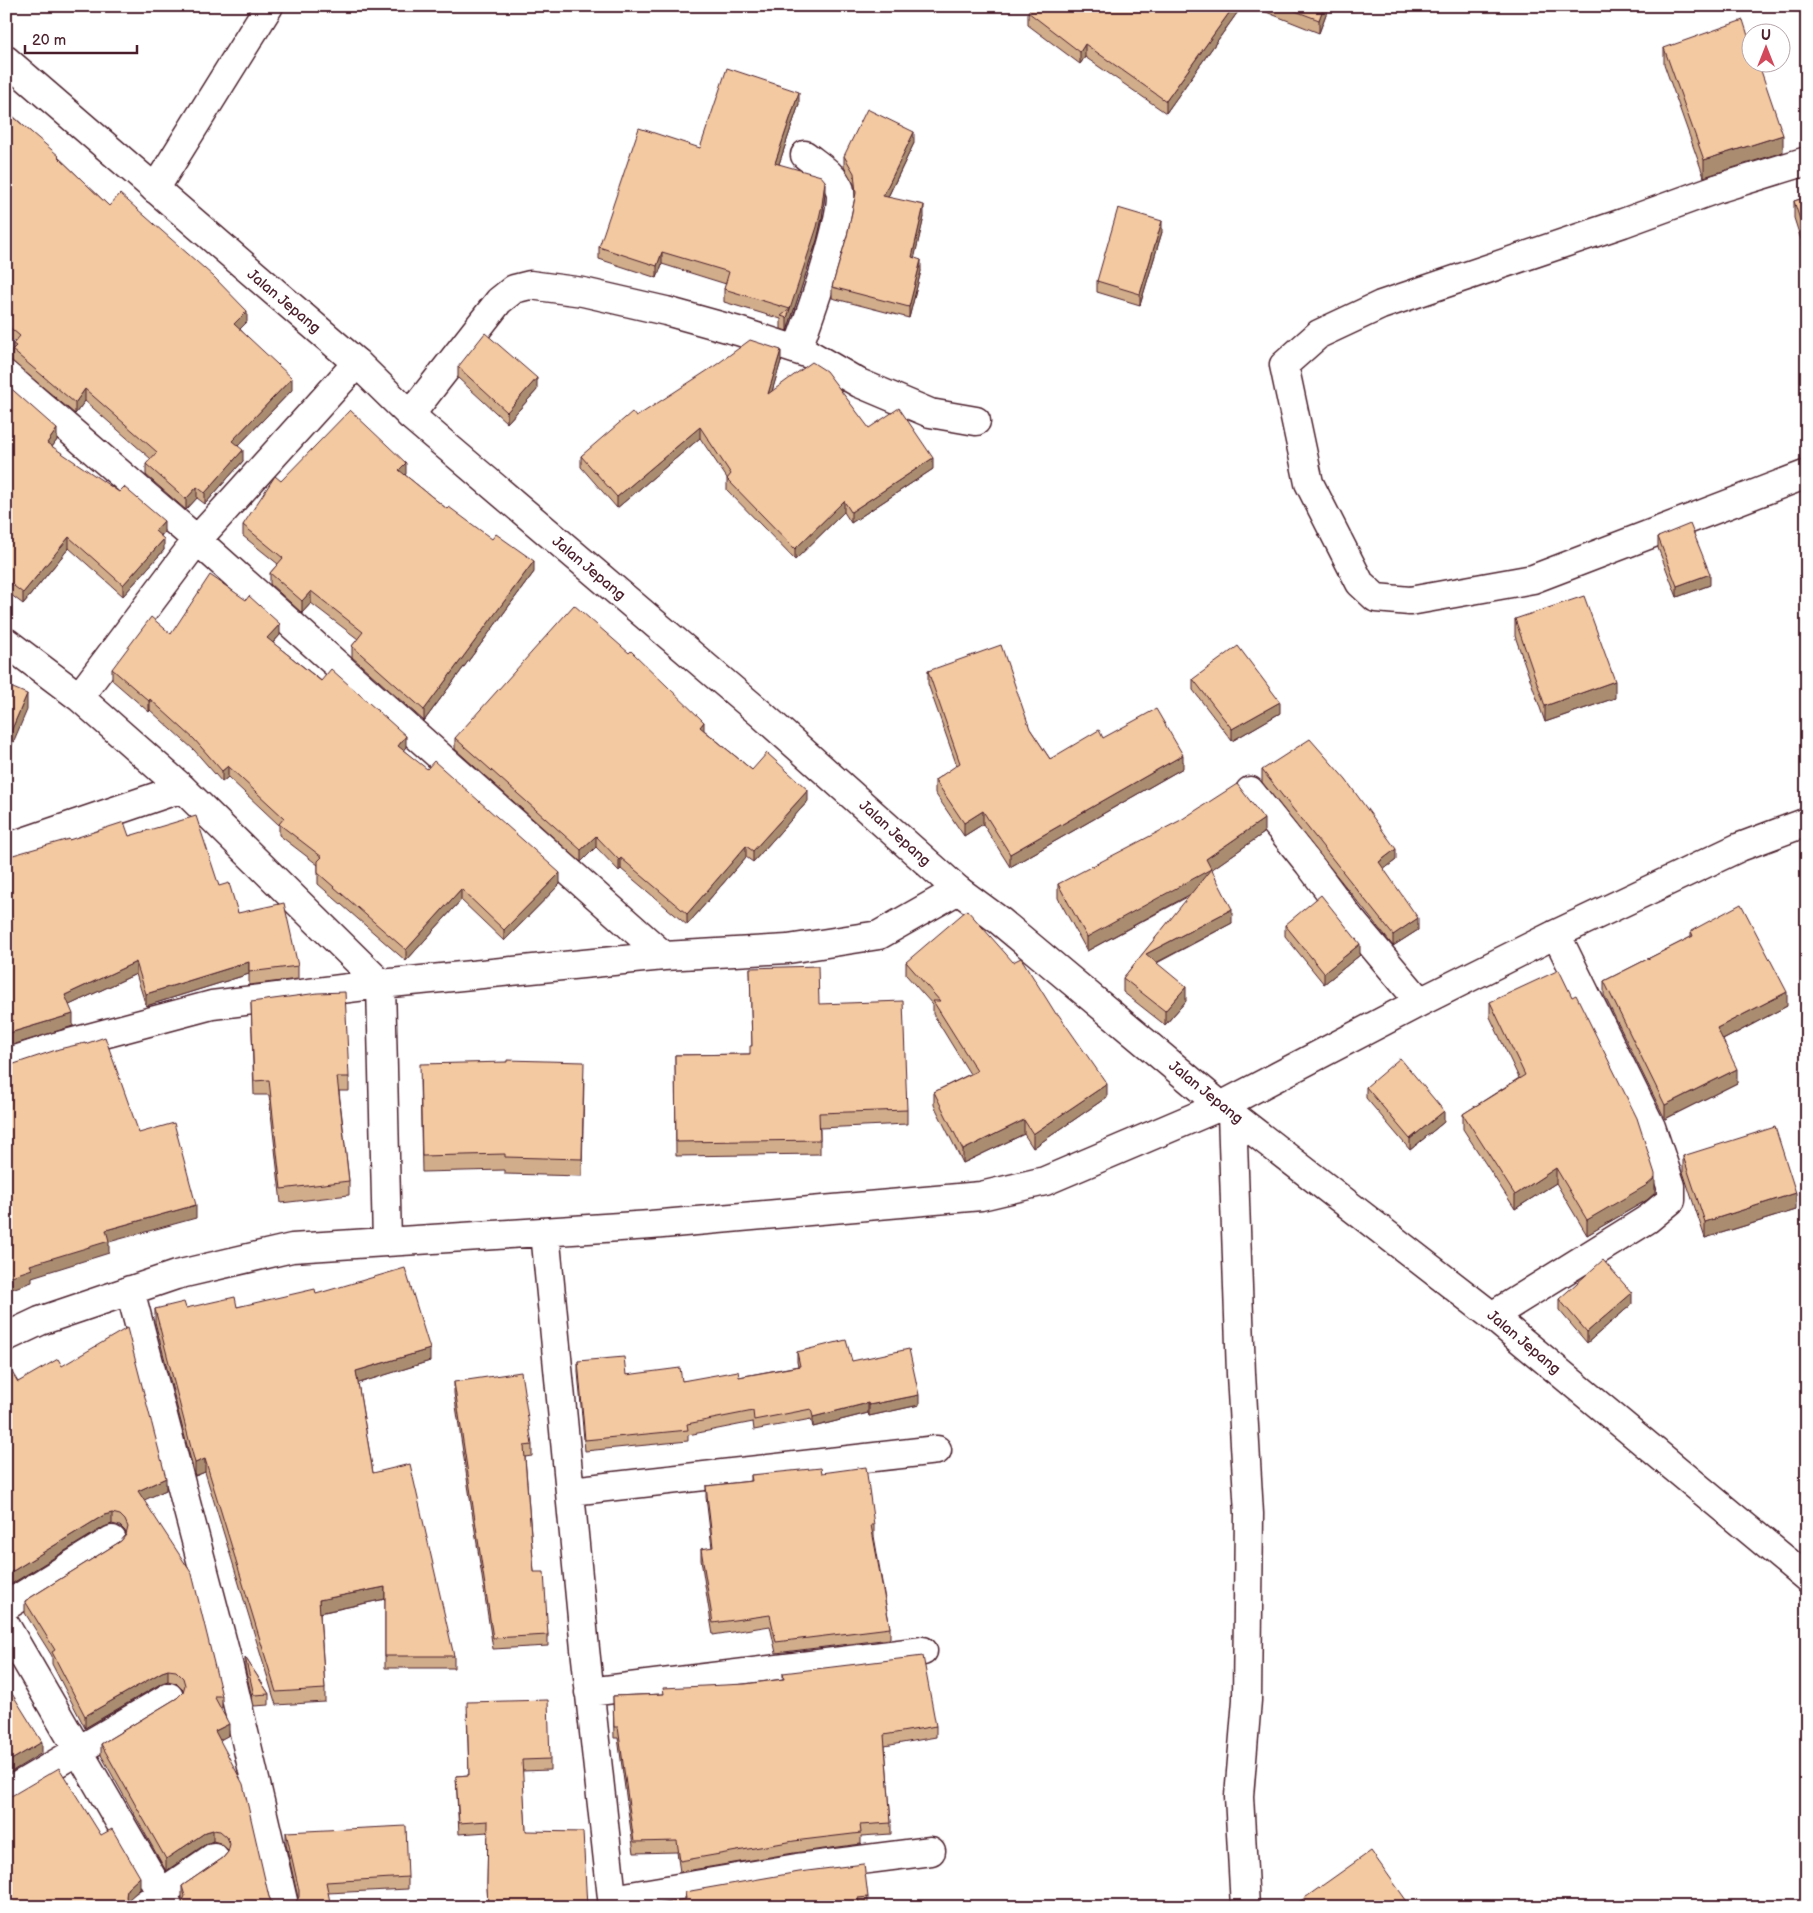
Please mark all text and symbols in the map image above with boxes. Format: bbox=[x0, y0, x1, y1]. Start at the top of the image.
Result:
scale bar bbox=[25, 22, 138, 54]
north arrow bbox=[1740, 22, 1790, 72]
text: U bbox=[1761, 27, 1771, 44]
text: 20 m bbox=[32, 31, 66, 50]
street label: Jalan Jepang bbox=[243, 265, 324, 338]
street label: Jalan Jepang bbox=[548, 532, 629, 605]
street label: Jalan Jepang bbox=[855, 796, 935, 871]
street label: Jalan Jepang bbox=[1165, 1057, 1247, 1128]
street label: Jalan Jepang bbox=[1483, 1306, 1564, 1379]

